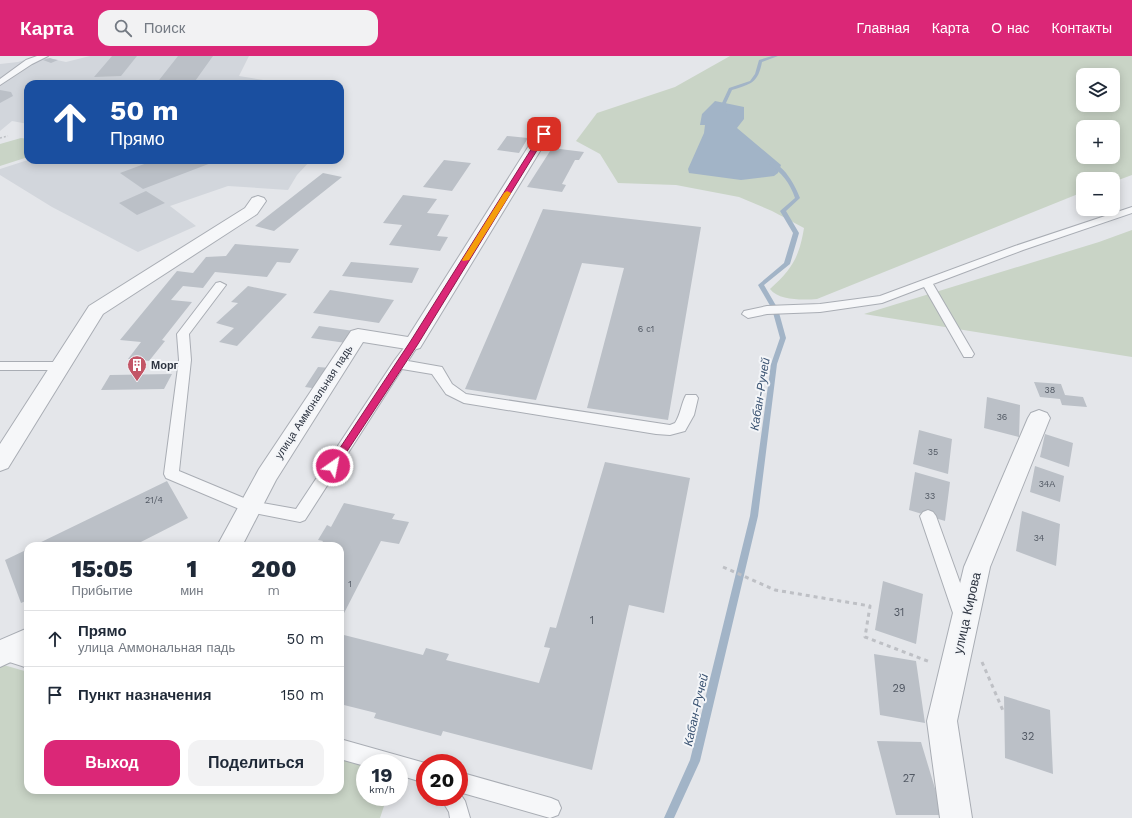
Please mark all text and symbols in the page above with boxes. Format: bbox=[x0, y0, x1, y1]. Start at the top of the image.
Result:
search box bbox=[98, 10, 378, 46]
text: Карта bbox=[20, 17, 74, 40]
icon: search bbox=[112, 17, 134, 39]
text: Поиск bbox=[144, 19, 185, 37]
text: Главная bbox=[857, 20, 910, 36]
text: Карта bbox=[932, 20, 969, 36]
text: О нас bbox=[991, 20, 1030, 36]
text: Контакты bbox=[1052, 20, 1112, 36]
map controls bbox=[1076, 68, 1120, 216]
button: layers bbox=[1076, 68, 1120, 112]
text: 50 m bbox=[110, 94, 179, 127]
icon: ahead bbox=[44, 96, 96, 148]
pin bbox=[527, 117, 561, 151]
button: + bbox=[1076, 120, 1120, 164]
icon: arrive bbox=[533, 123, 555, 145]
text: Прямо bbox=[110, 128, 165, 149]
button: − bbox=[1076, 172, 1120, 216]
house number: 6 с1 bbox=[638, 324, 654, 334]
street label: улица Аммональная падь bbox=[272, 342, 356, 461]
building icon: Морг bbox=[126, 354, 148, 382]
water label: Кабан-Ручей bbox=[747, 356, 773, 431]
place label: Морг bbox=[151, 359, 179, 372]
house number: 38 bbox=[1045, 385, 1055, 395]
house number: 36 bbox=[997, 412, 1007, 422]
position arrow bbox=[312, 445, 354, 487]
house number: 35 bbox=[928, 447, 938, 457]
house number: 34А bbox=[1039, 479, 1055, 489]
house number: 33 bbox=[925, 491, 935, 501]
house number: 21/4 bbox=[145, 495, 163, 505]
house number: 34 bbox=[1034, 533, 1045, 543]
text: 15:05 bbox=[71, 555, 133, 583]
text: 1 bbox=[187, 555, 197, 583]
text: 200 bbox=[251, 555, 297, 583]
street label: улица Кирова bbox=[950, 570, 984, 655]
house number: 1 bbox=[348, 579, 352, 589]
text: Прибытие bbox=[72, 583, 133, 598]
text: мин bbox=[180, 583, 204, 598]
text: m bbox=[268, 583, 280, 598]
house number: 31 bbox=[894, 606, 904, 619]
house number: 1 bbox=[590, 614, 594, 627]
text: Прямо bbox=[78, 622, 127, 640]
icon: ahead bbox=[44, 628, 66, 650]
text: 50 m bbox=[287, 630, 324, 648]
text: улица Аммональная падь bbox=[78, 640, 235, 655]
water label: Кабан-Ручей bbox=[681, 672, 711, 747]
house number: 29 bbox=[892, 682, 906, 695]
icon: arrive bbox=[44, 684, 66, 706]
text: Пункт назначения bbox=[78, 686, 211, 704]
text: 150 m bbox=[281, 686, 324, 704]
house number: 32 bbox=[1022, 730, 1034, 743]
button: Выход bbox=[44, 740, 180, 786]
button: Поделиться bbox=[188, 740, 324, 786]
speed limit sign: 20 bbox=[416, 754, 468, 806]
text: 19 bbox=[372, 763, 392, 787]
house number: 27 bbox=[903, 772, 915, 785]
text: km/h bbox=[369, 784, 395, 795]

